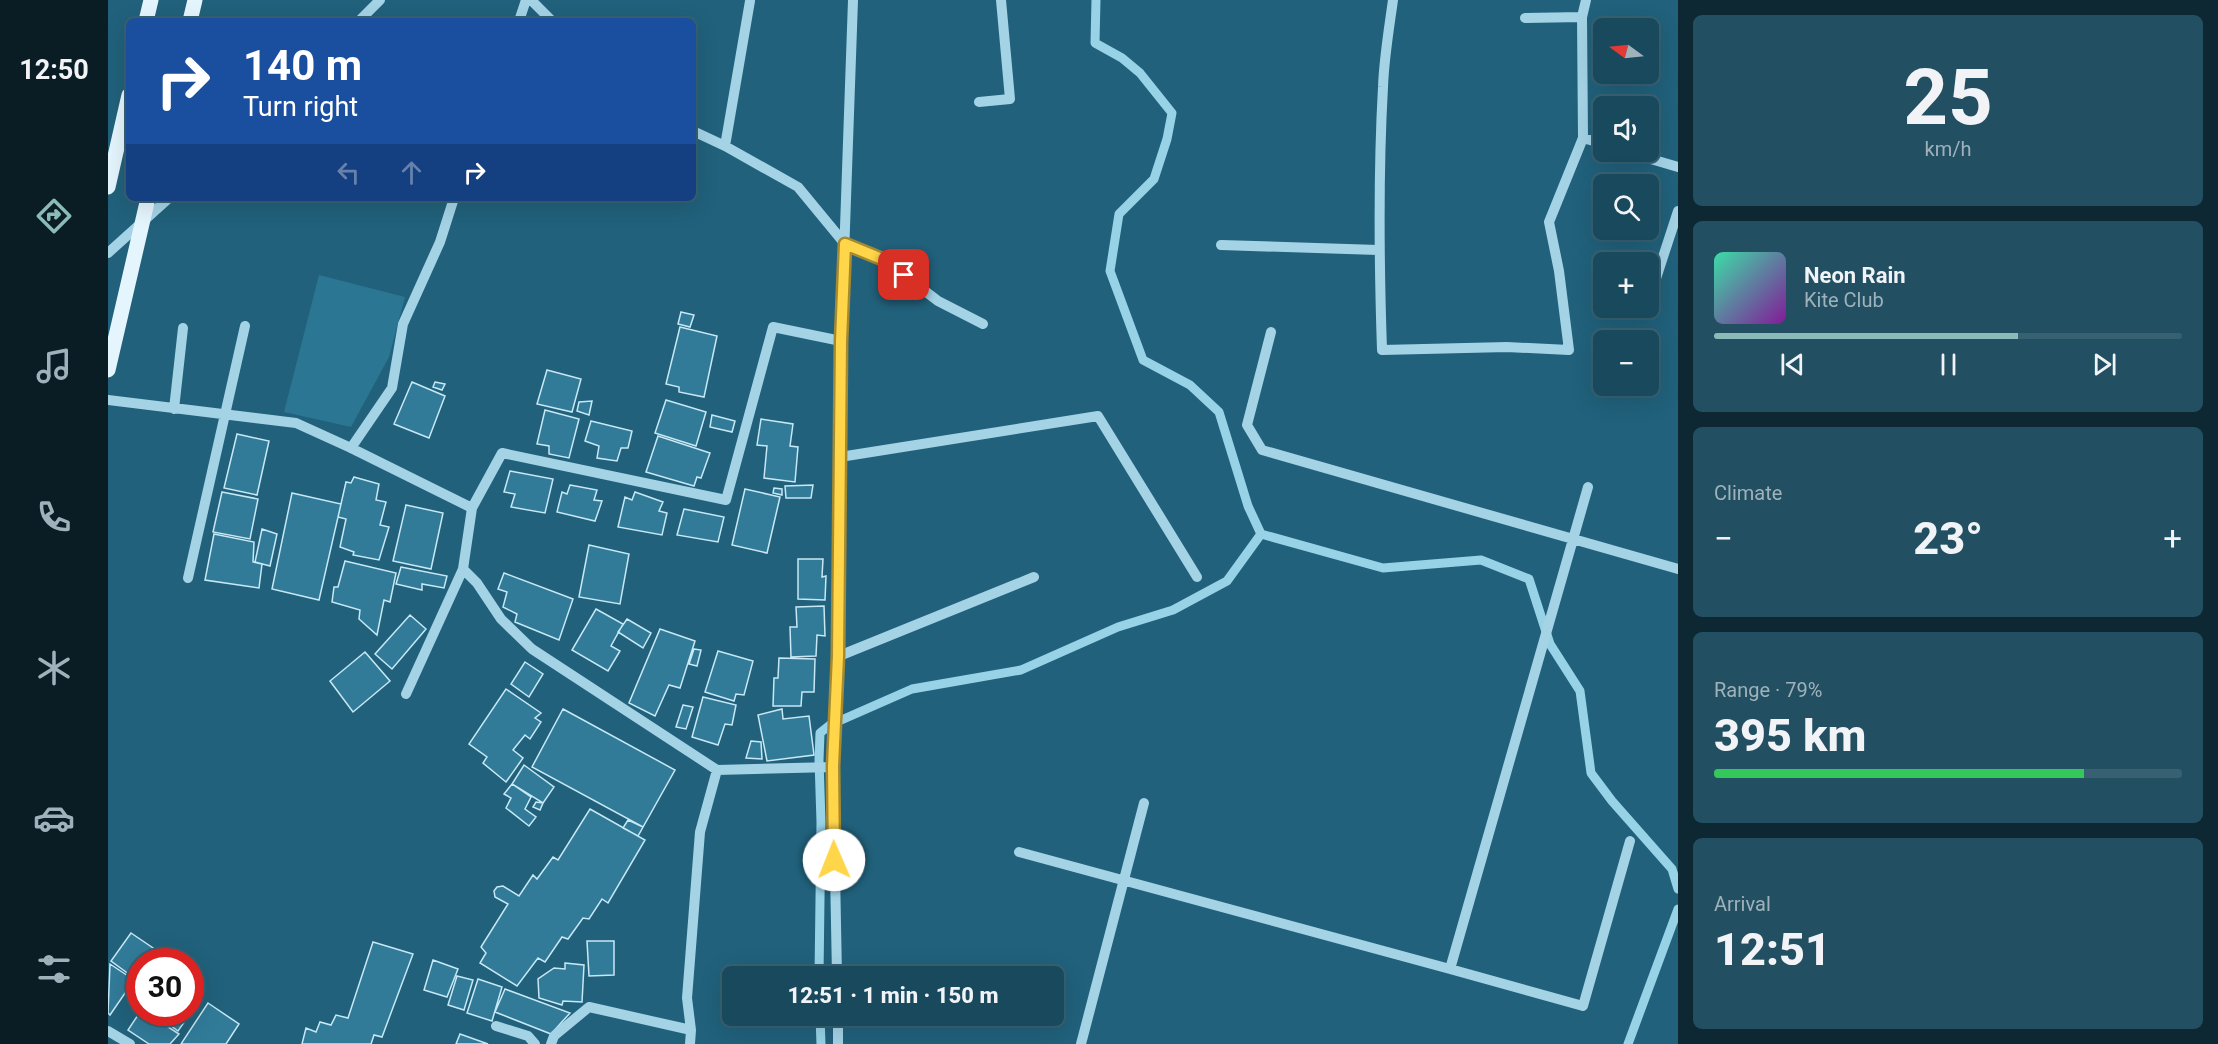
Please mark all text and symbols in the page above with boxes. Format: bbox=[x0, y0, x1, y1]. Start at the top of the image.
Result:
north arrow bbox=[1593, 18, 1659, 84]
map controls bbox=[1593, 18, 1659, 396]
text: 140 m bbox=[243, 41, 362, 90]
icon: right bbox=[144, 42, 222, 120]
text: 25 bbox=[1903, 52, 1993, 143]
text: 12:50 bbox=[19, 54, 89, 86]
text: Turn right bbox=[243, 91, 358, 123]
button: sound bbox=[1593, 96, 1659, 162]
text: km/h bbox=[1925, 137, 1971, 161]
icon: left bbox=[332, 156, 365, 189]
icon: ahead bbox=[395, 156, 428, 189]
icon: right bbox=[458, 156, 491, 189]
button: search bbox=[1593, 174, 1659, 240]
icon: directions bbox=[33, 195, 75, 237]
pin bbox=[878, 249, 929, 300]
button: + bbox=[1593, 252, 1659, 318]
icon: arrive bbox=[887, 258, 920, 291]
text: Neon Rain bbox=[1804, 263, 1906, 288]
text: Kite Club bbox=[1804, 288, 1884, 312]
button: − bbox=[1593, 330, 1659, 396]
icon: music bbox=[33, 345, 75, 387]
icon: previous bbox=[1776, 348, 1809, 381]
icon: pause bbox=[1932, 348, 1965, 381]
icon: next bbox=[2088, 348, 2121, 381]
text: Climate bbox=[1714, 481, 1782, 505]
icon: phone bbox=[33, 496, 75, 538]
text: 23° bbox=[1913, 512, 1983, 565]
text: − bbox=[1714, 519, 1733, 558]
text: + bbox=[2163, 519, 2182, 558]
icon: climate bbox=[33, 647, 75, 689]
text: Range · 79% bbox=[1714, 678, 1822, 702]
text: 395 km bbox=[1714, 709, 1866, 762]
icon: car bbox=[33, 797, 75, 839]
position arrow bbox=[802, 828, 866, 892]
text: Arrival bbox=[1714, 892, 1771, 916]
text: 12:51 bbox=[1714, 923, 1831, 976]
icon: filters bbox=[33, 948, 75, 990]
speed limit sign: 30 bbox=[126, 948, 204, 1026]
text: 12:51 · 1 min · 150 m bbox=[788, 983, 998, 1008]

